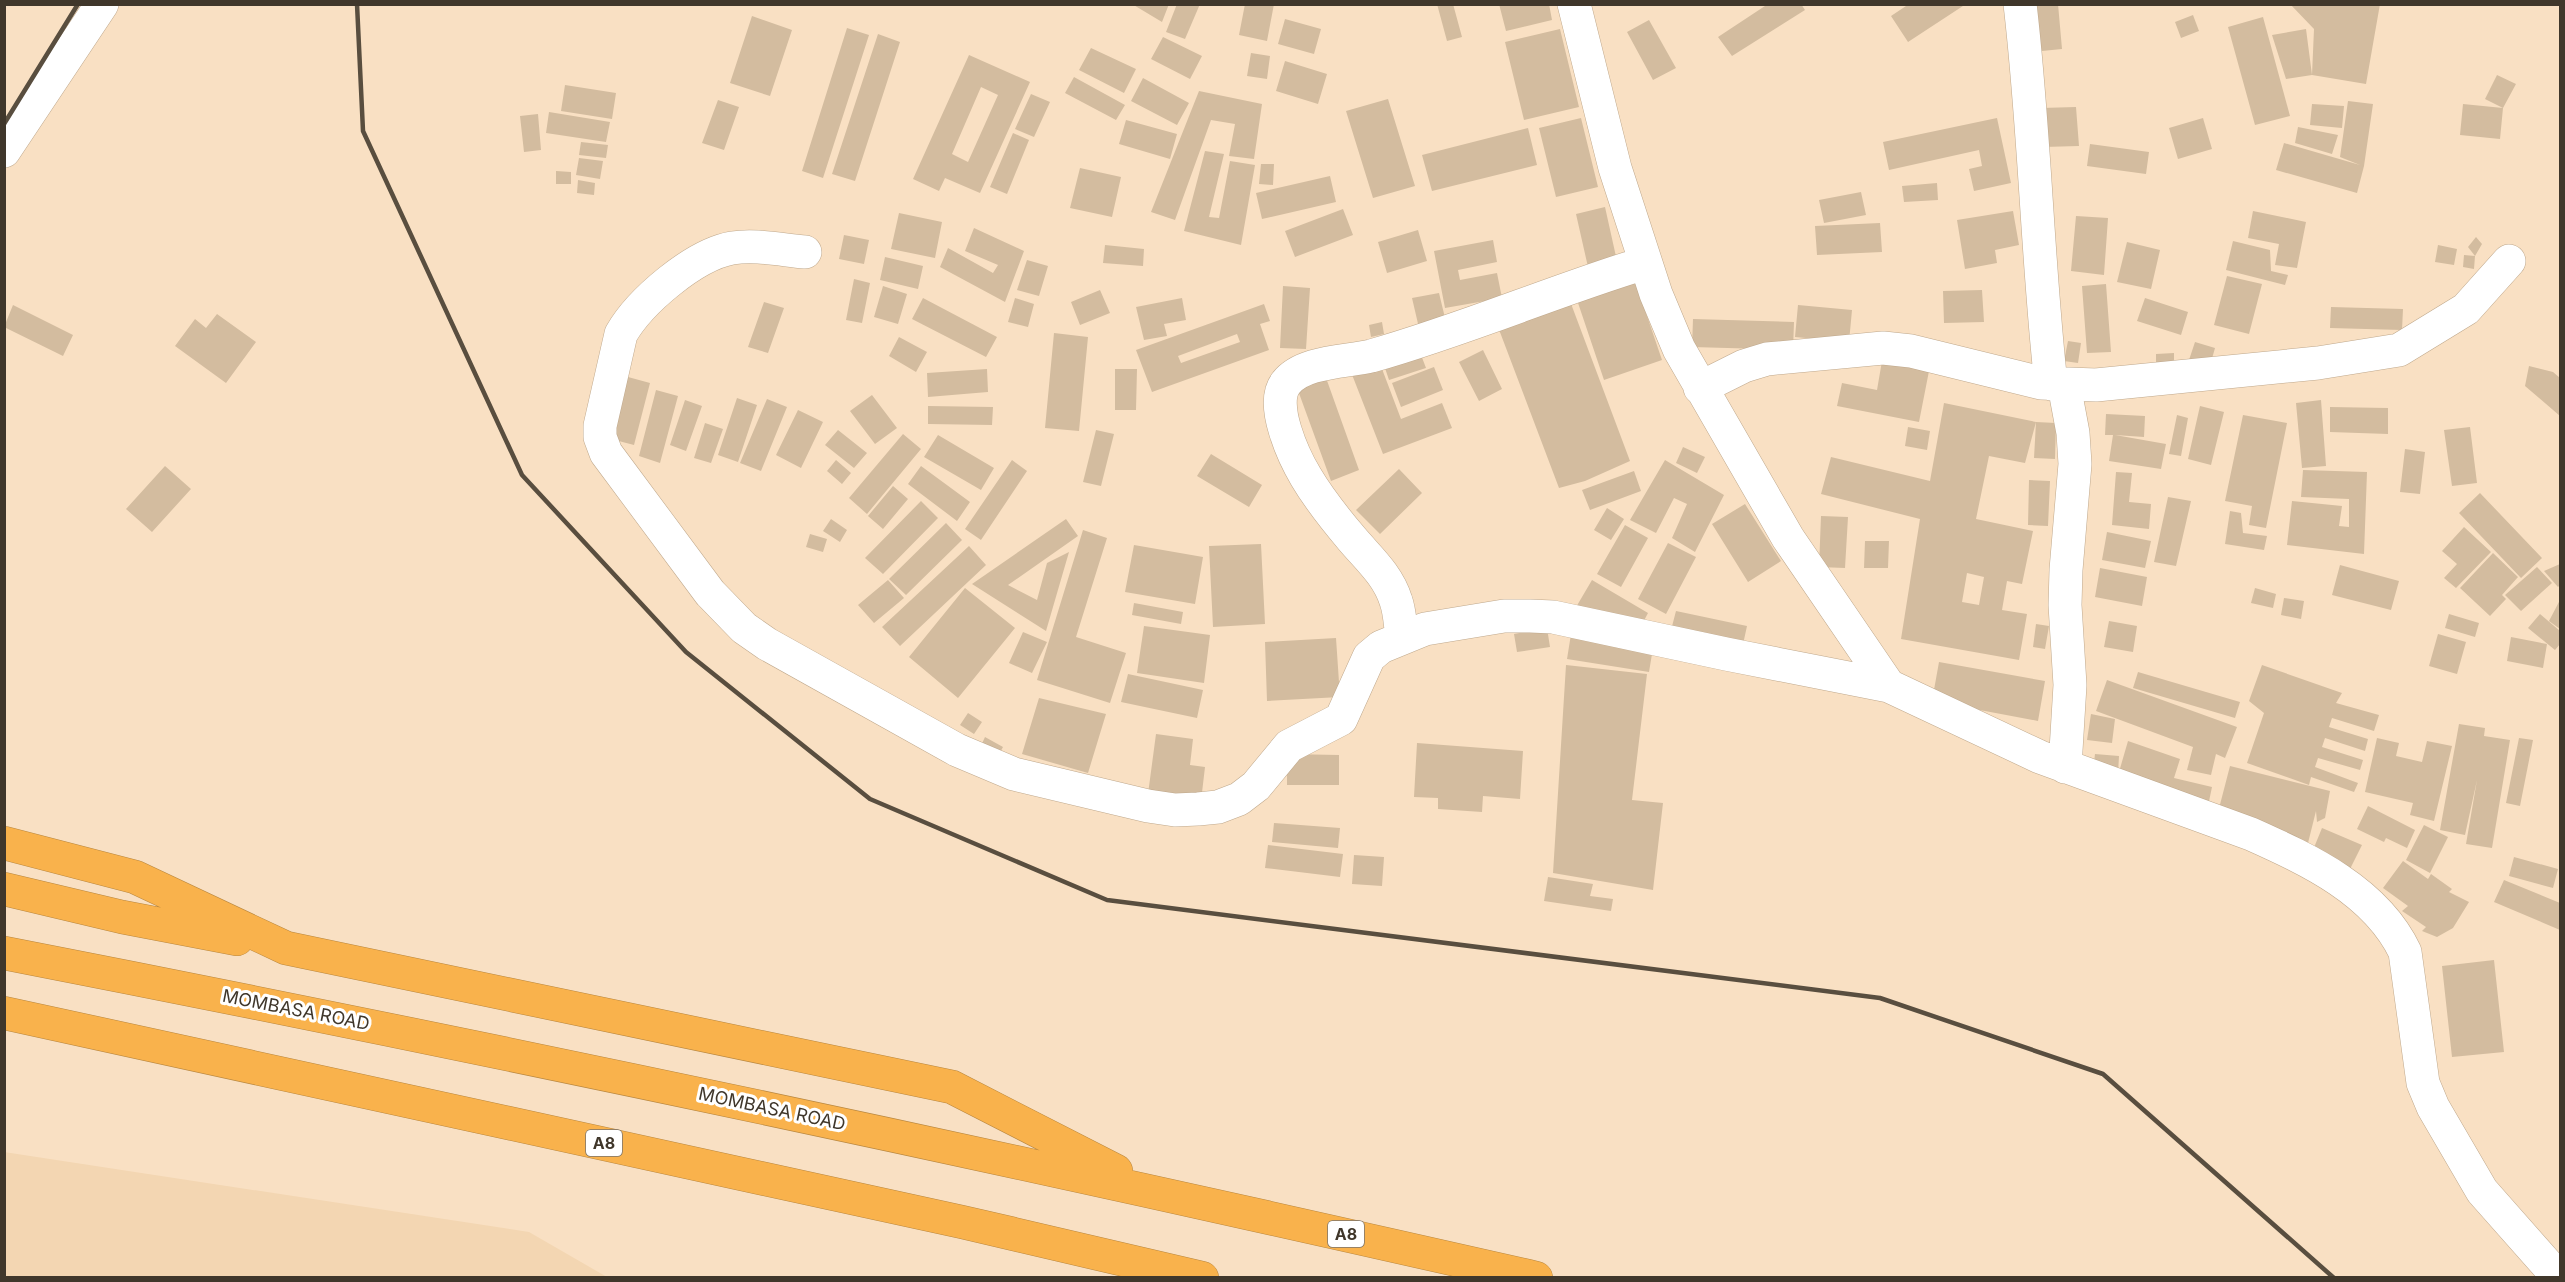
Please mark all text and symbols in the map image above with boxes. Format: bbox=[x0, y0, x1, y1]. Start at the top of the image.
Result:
street label: MOMBASA ROAD bbox=[221, 985, 372, 1034]
street label: MOMBASA ROAD bbox=[697, 1083, 847, 1134]
road number: A8 bbox=[586, 1130, 622, 1156]
road number: A8 bbox=[1328, 1221, 1364, 1247]

